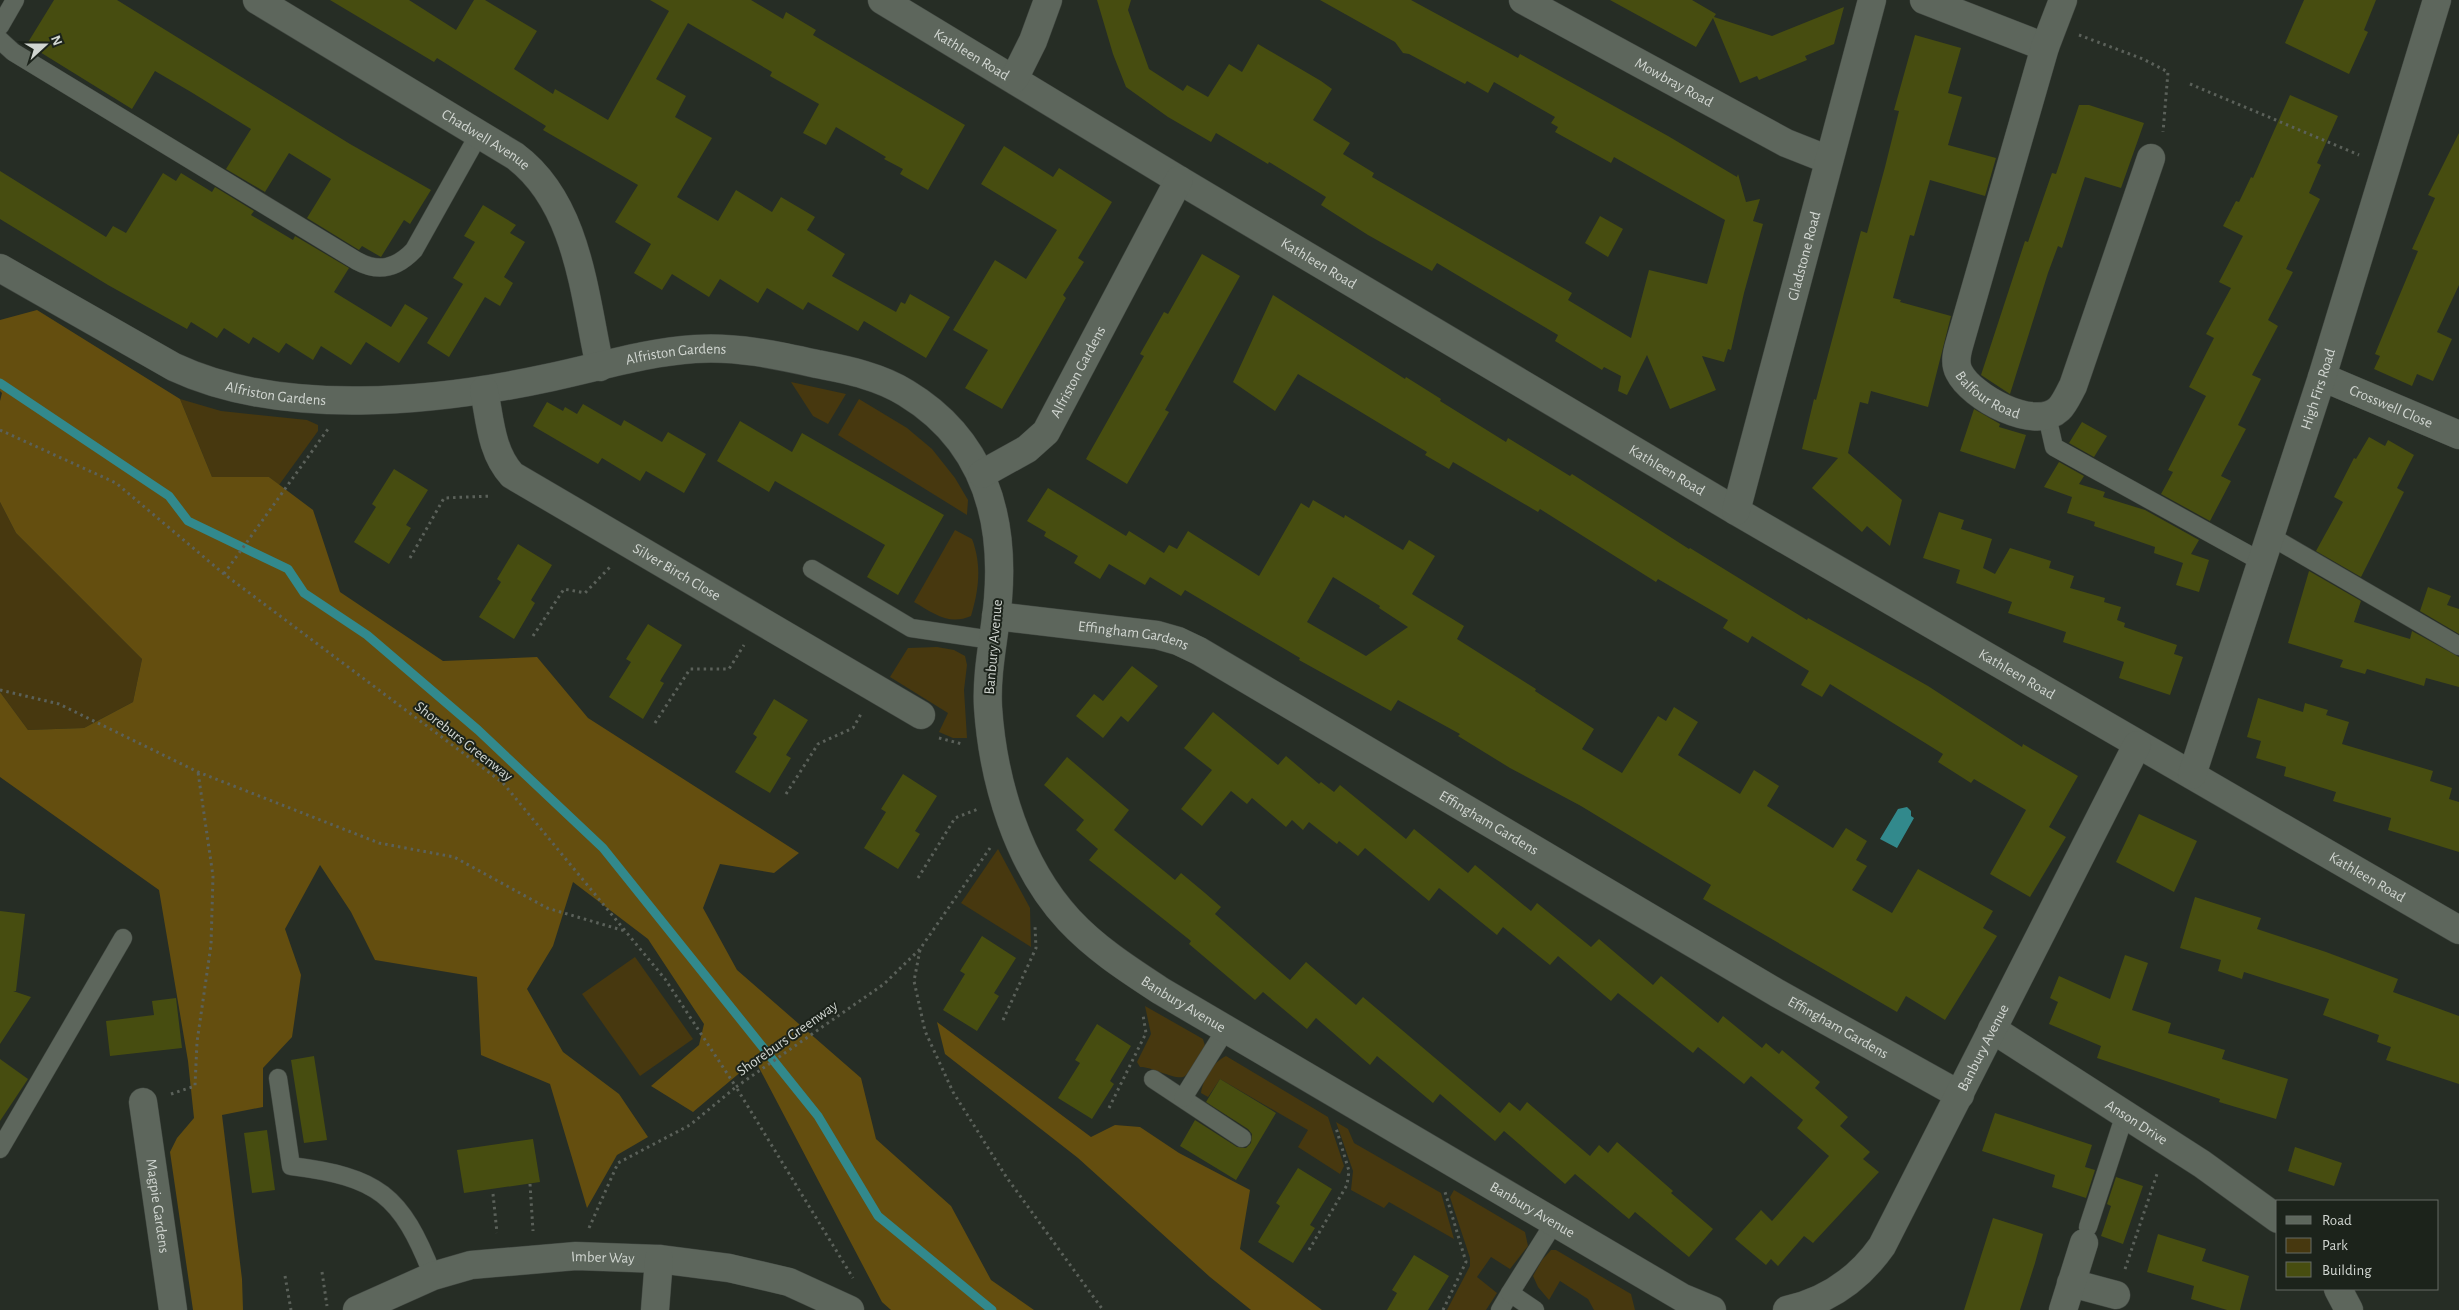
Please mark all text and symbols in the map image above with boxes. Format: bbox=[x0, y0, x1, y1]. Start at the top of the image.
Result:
north arrow bbox=[20, 20, 70, 70]
street label: Kathleen Road bbox=[931, 26, 1012, 83]
text: N bbox=[48, 34, 64, 48]
street label: Mowbray Road bbox=[1632, 55, 1716, 110]
street label: Chadwell Avenue bbox=[439, 107, 533, 173]
street label: Gladstone Road bbox=[1785, 210, 1823, 302]
street label: Kathleen Road bbox=[1278, 235, 1359, 292]
street label: Alfriston Gardens bbox=[1048, 324, 1109, 420]
street label: Alfriston Gardens bbox=[624, 341, 727, 368]
street label: High Firs Road bbox=[2298, 347, 2338, 432]
street label: Balfour Road bbox=[1952, 369, 2022, 422]
street label: Alfriston Gardens bbox=[224, 379, 326, 408]
street label: Crosswell Close bbox=[2347, 382, 2435, 431]
street label: Kathleen Road bbox=[1626, 442, 1707, 499]
street label: Silver Birch Close bbox=[630, 541, 723, 604]
street label: Banbury Avenue bbox=[982, 599, 1005, 695]
street label: Effingham Gardens bbox=[1077, 619, 1191, 653]
street label: Kathleen Road bbox=[1976, 646, 2058, 702]
street label: Shoreburs Greenway bbox=[412, 699, 516, 784]
street label: Effingham Gardens bbox=[1436, 788, 1541, 858]
street label: Kathleen Road bbox=[2327, 849, 2408, 905]
street label: Banbury Avenue bbox=[1138, 973, 1228, 1035]
street label: Effingham Gardens bbox=[1785, 994, 1891, 1062]
street label: Shoreburs Greenway bbox=[734, 998, 841, 1079]
street label: Banbury Avenue bbox=[1955, 1002, 2012, 1094]
street label: Anson Drive bbox=[2103, 1097, 2170, 1148]
street label: Magpie Gardens bbox=[143, 1158, 172, 1254]
street label: Banbury Avenue bbox=[1487, 1179, 1577, 1241]
legend bbox=[2276, 1200, 2439, 1290]
text: Road bbox=[2322, 1213, 2352, 1228]
text: Park bbox=[2322, 1238, 2348, 1253]
street label: Imber Way bbox=[570, 1249, 635, 1266]
text: Building bbox=[2322, 1263, 2372, 1278]

